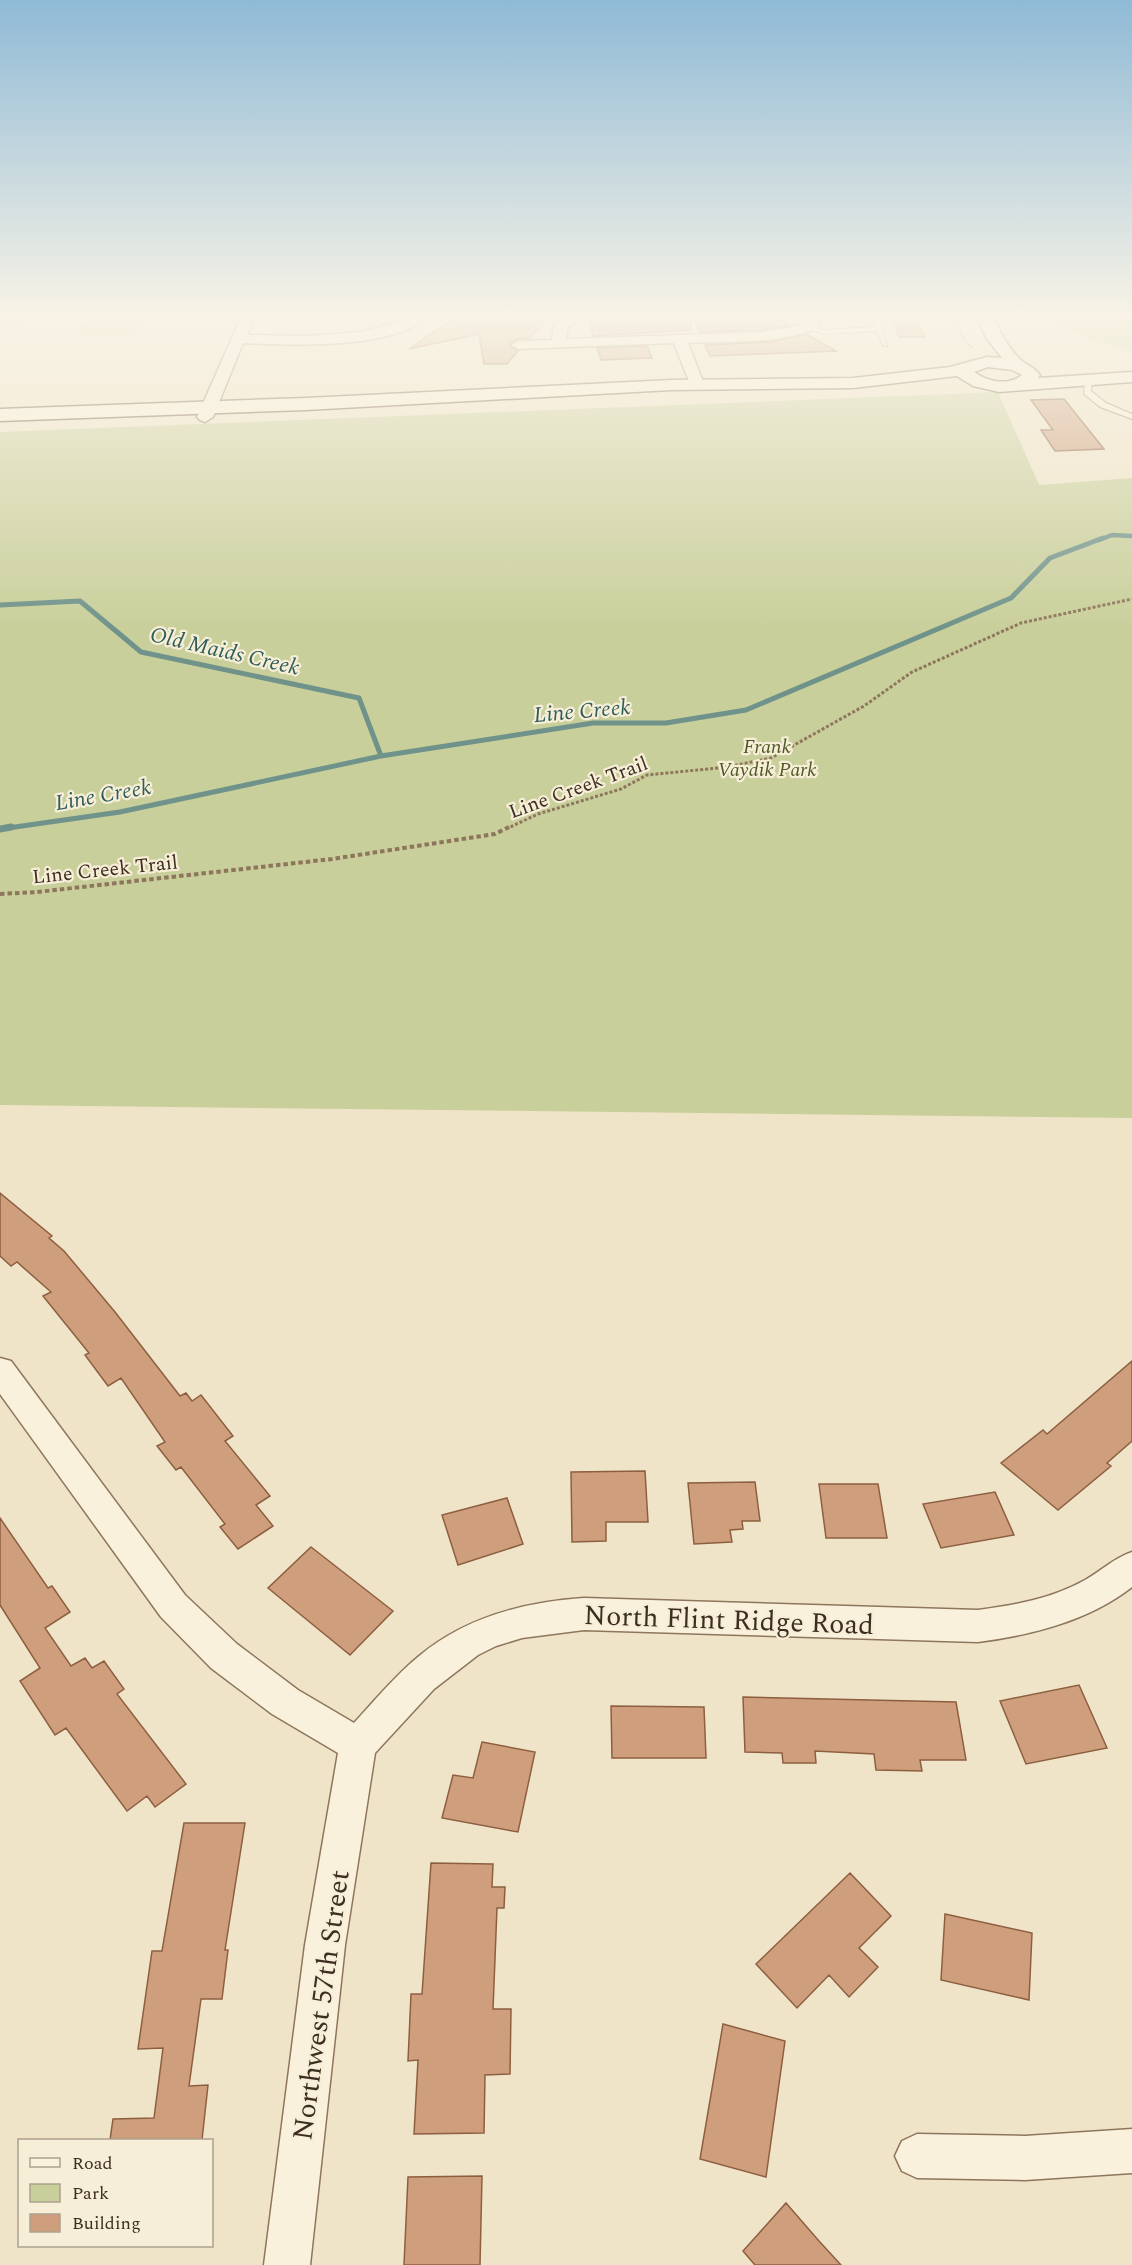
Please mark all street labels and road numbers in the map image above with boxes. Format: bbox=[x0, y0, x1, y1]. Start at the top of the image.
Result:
street label: Line Creek Trail bbox=[505, 749, 652, 827]
street label: Line Creek Trail bbox=[31, 847, 179, 893]
street label: North Flint Ridge Road bbox=[583, 1594, 875, 1647]
street label: Northwest 57th Street bbox=[281, 1867, 362, 2143]

